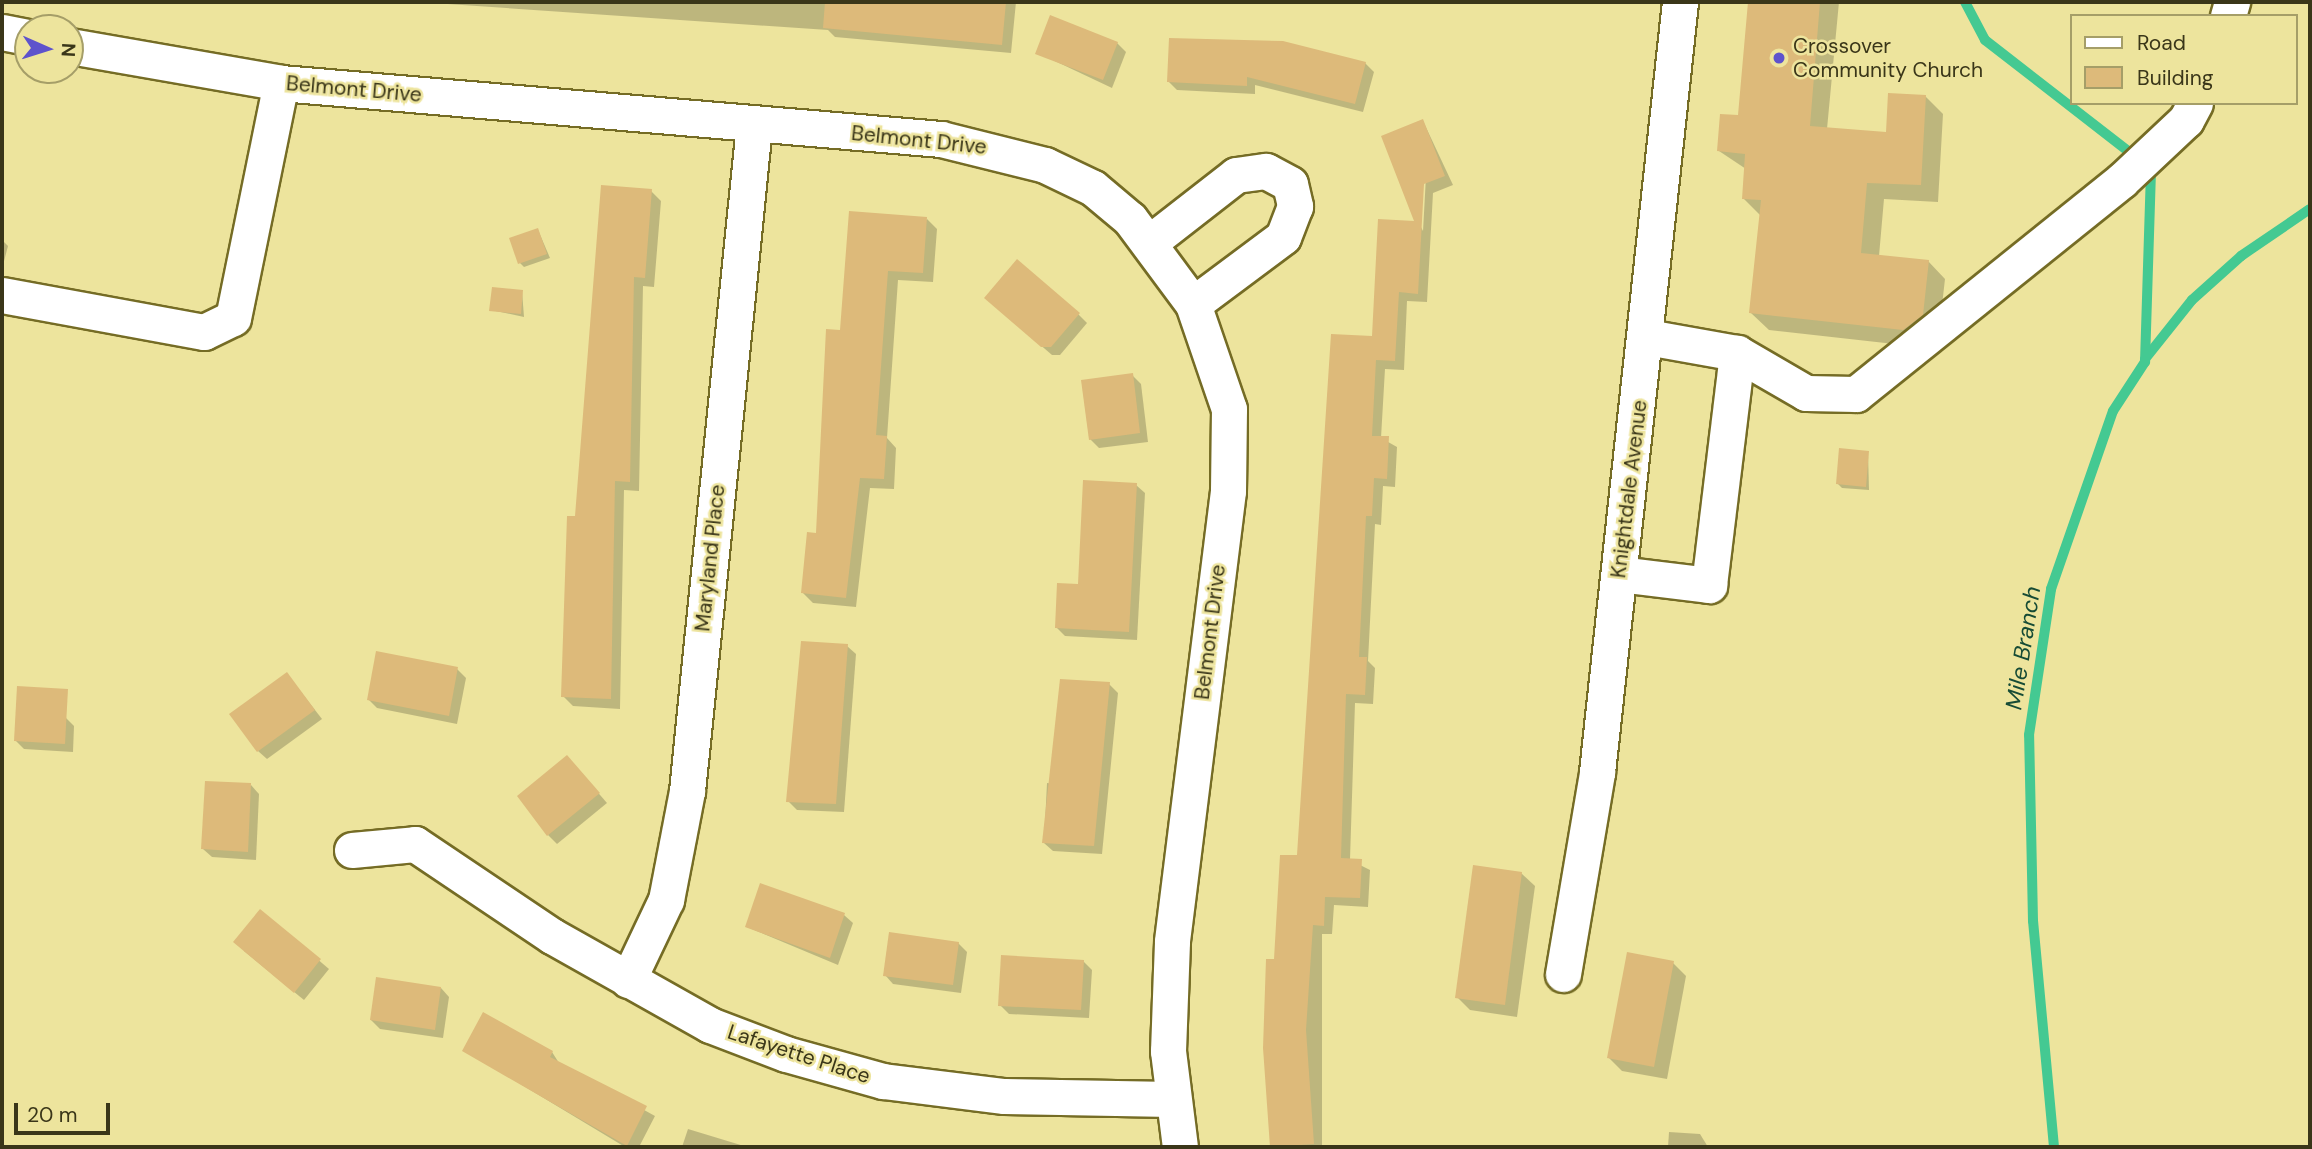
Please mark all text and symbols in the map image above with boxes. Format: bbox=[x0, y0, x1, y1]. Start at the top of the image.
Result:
north arrow bbox=[14, 14, 84, 84]
legend bbox=[2070, 14, 2298, 105]
text: Road bbox=[2137, 29, 2186, 57]
place label: Crossover Community Church bbox=[1793, 33, 1983, 83]
text: N bbox=[56, 42, 81, 58]
marker: Crossover Community Church bbox=[1771, 50, 1787, 66]
text: Building bbox=[2137, 64, 2213, 92]
street label: Belmont Drive bbox=[285, 71, 423, 107]
street label: Belmont Drive bbox=[850, 120, 988, 160]
street label: Knightdale Avenue bbox=[1606, 399, 1652, 579]
street label: Maryland Place bbox=[690, 483, 730, 633]
street label: Belmont Drive bbox=[1189, 563, 1231, 701]
water label: Mile Branch bbox=[2000, 584, 2046, 712]
street label: Lafayette Place bbox=[724, 1019, 874, 1089]
scale bar bbox=[18, 1090, 114, 1134]
text: 20 m bbox=[27, 1101, 78, 1129]

